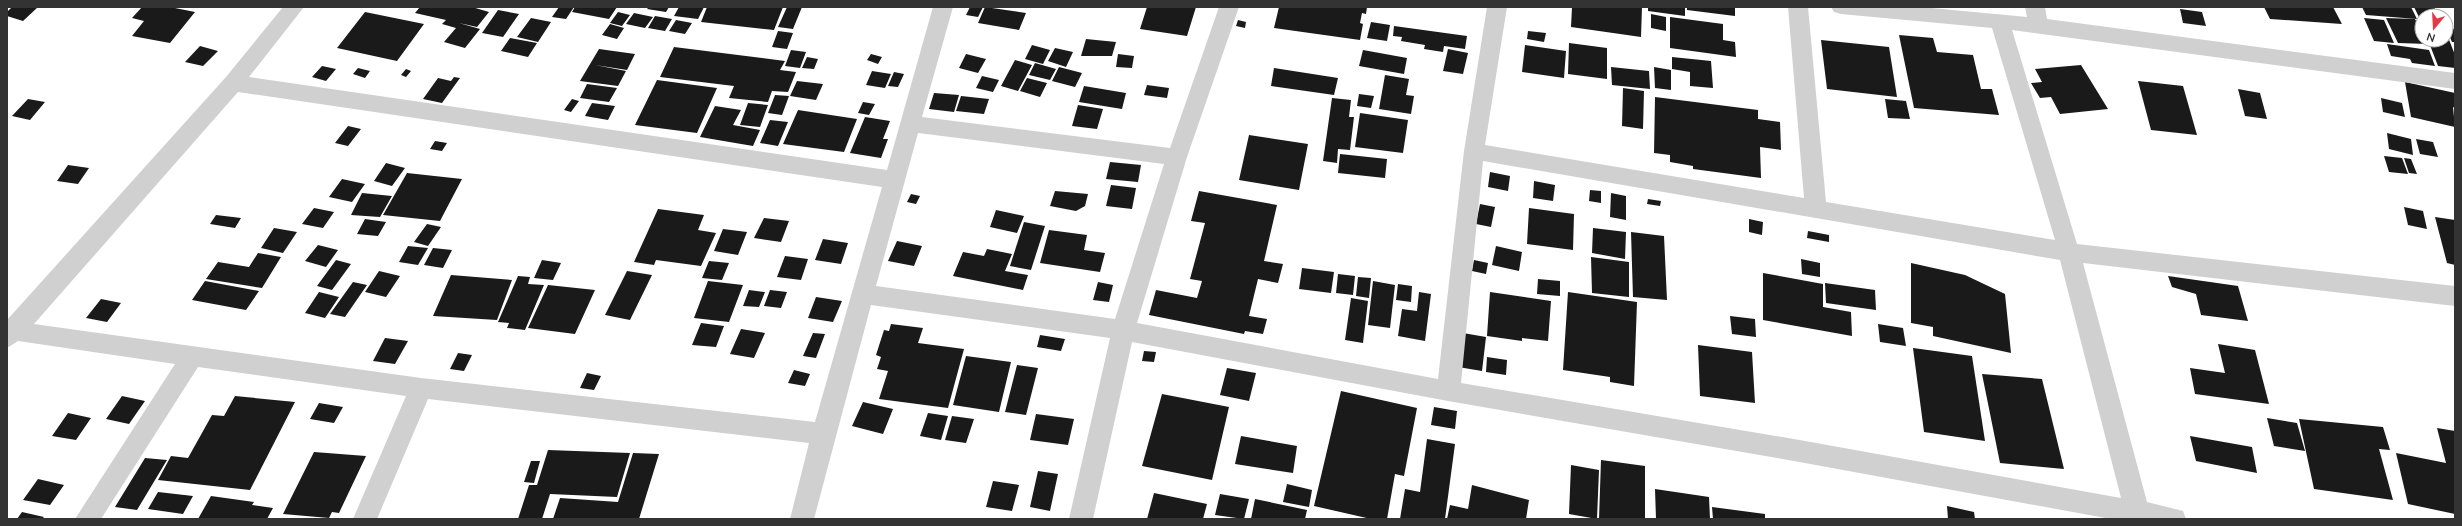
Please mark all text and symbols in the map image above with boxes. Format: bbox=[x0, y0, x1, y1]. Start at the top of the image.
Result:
north arrow bbox=[2414, 8, 2454, 48]
text: N bbox=[2425, 29, 2437, 45]

